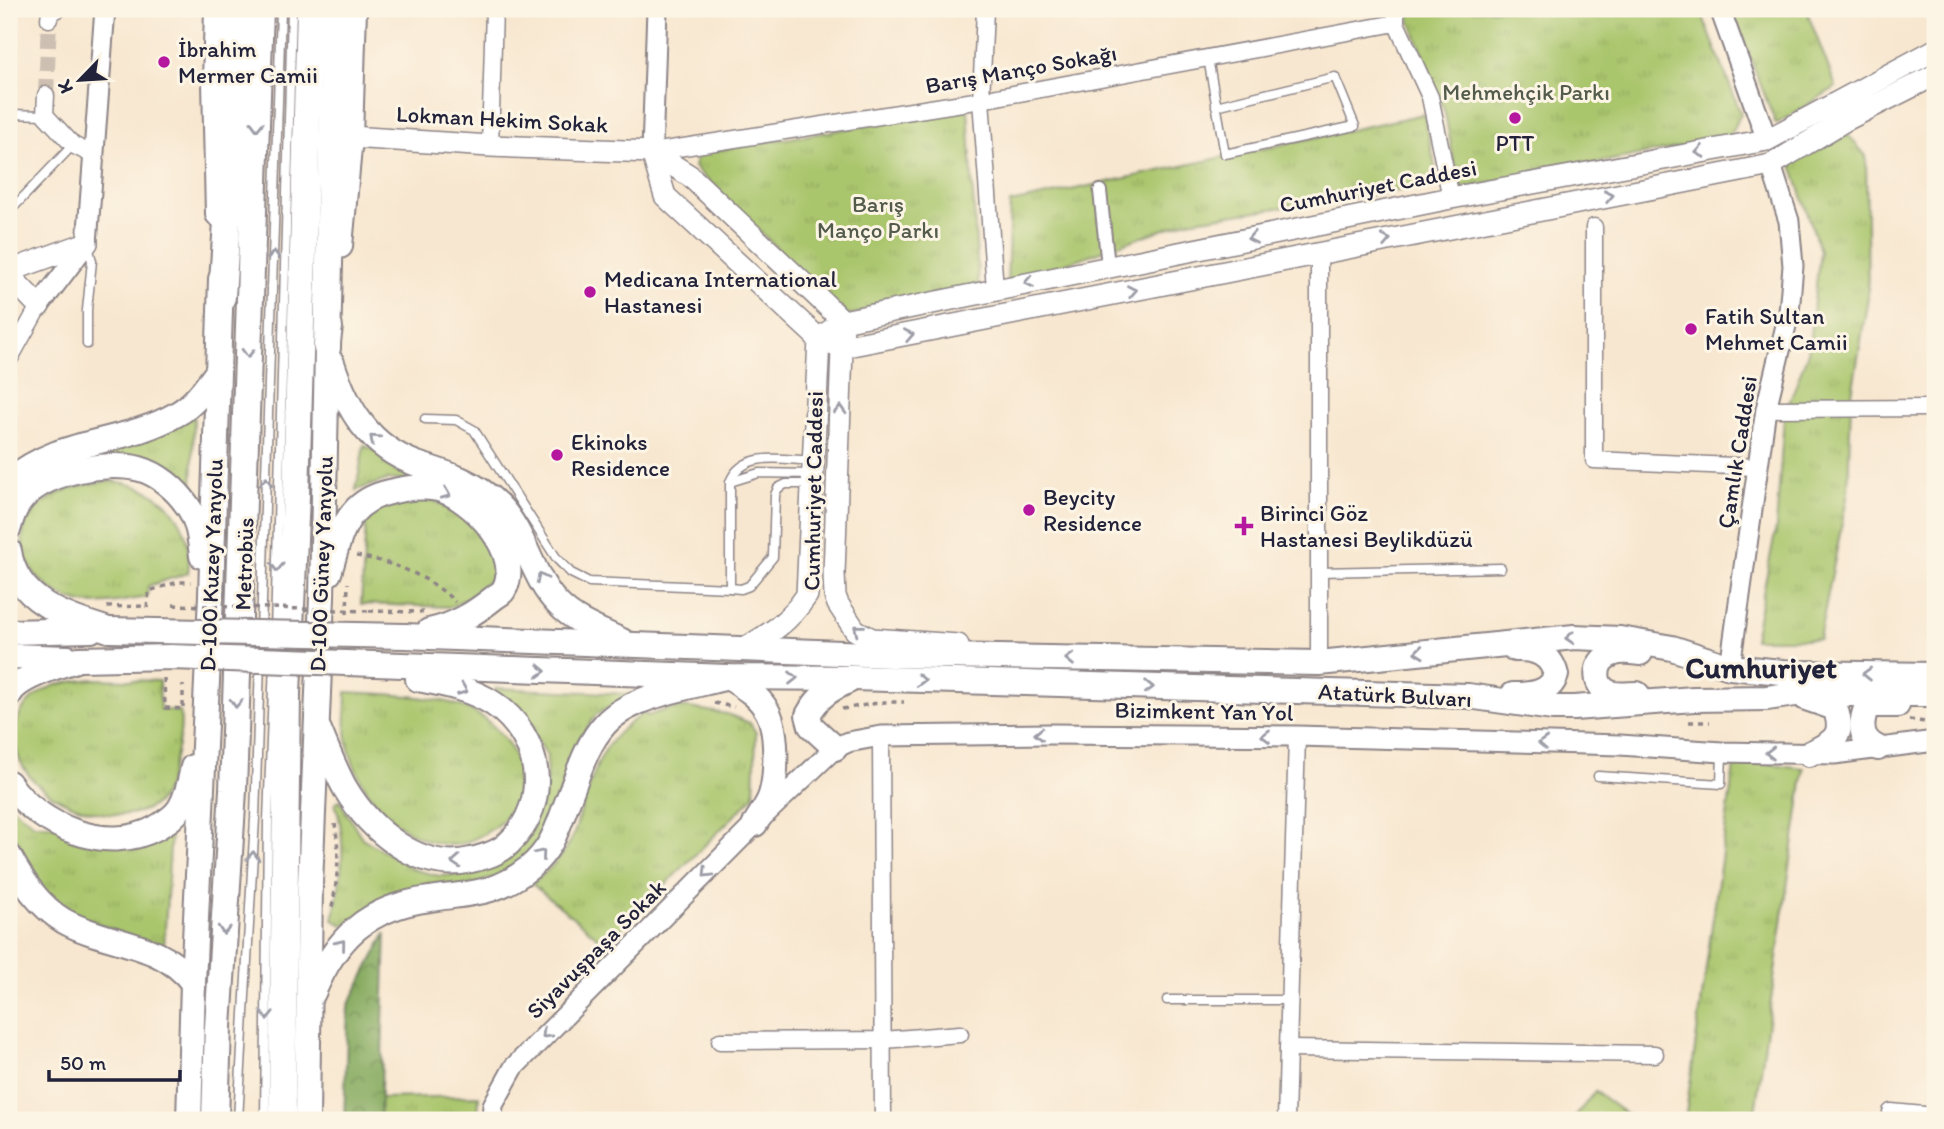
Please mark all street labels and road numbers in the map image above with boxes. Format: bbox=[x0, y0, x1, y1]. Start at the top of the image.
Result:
street label: Barış Manço Sokağı bbox=[923, 38, 1119, 100]
street label: Lokman Hekim Sokak bbox=[395, 99, 609, 139]
street label: Cumhuriyet Caddesi bbox=[1277, 153, 1479, 219]
street label: Çamlık Caddesi bbox=[1711, 374, 1763, 530]
street label: Cumhuriyet Caddesi bbox=[797, 391, 829, 591]
street label: D-100 Güney Yanyolu bbox=[303, 455, 339, 673]
street label: D-100 Kuzey Yanyolu bbox=[193, 458, 229, 672]
street label: Metrobüs bbox=[228, 517, 260, 611]
street label: Atatürk Bulvarı bbox=[1317, 677, 1473, 713]
street label: Bizimkent Yan Yol bbox=[1114, 695, 1294, 727]
street label: Siyavuşpaşa Sokak bbox=[520, 873, 672, 1025]

